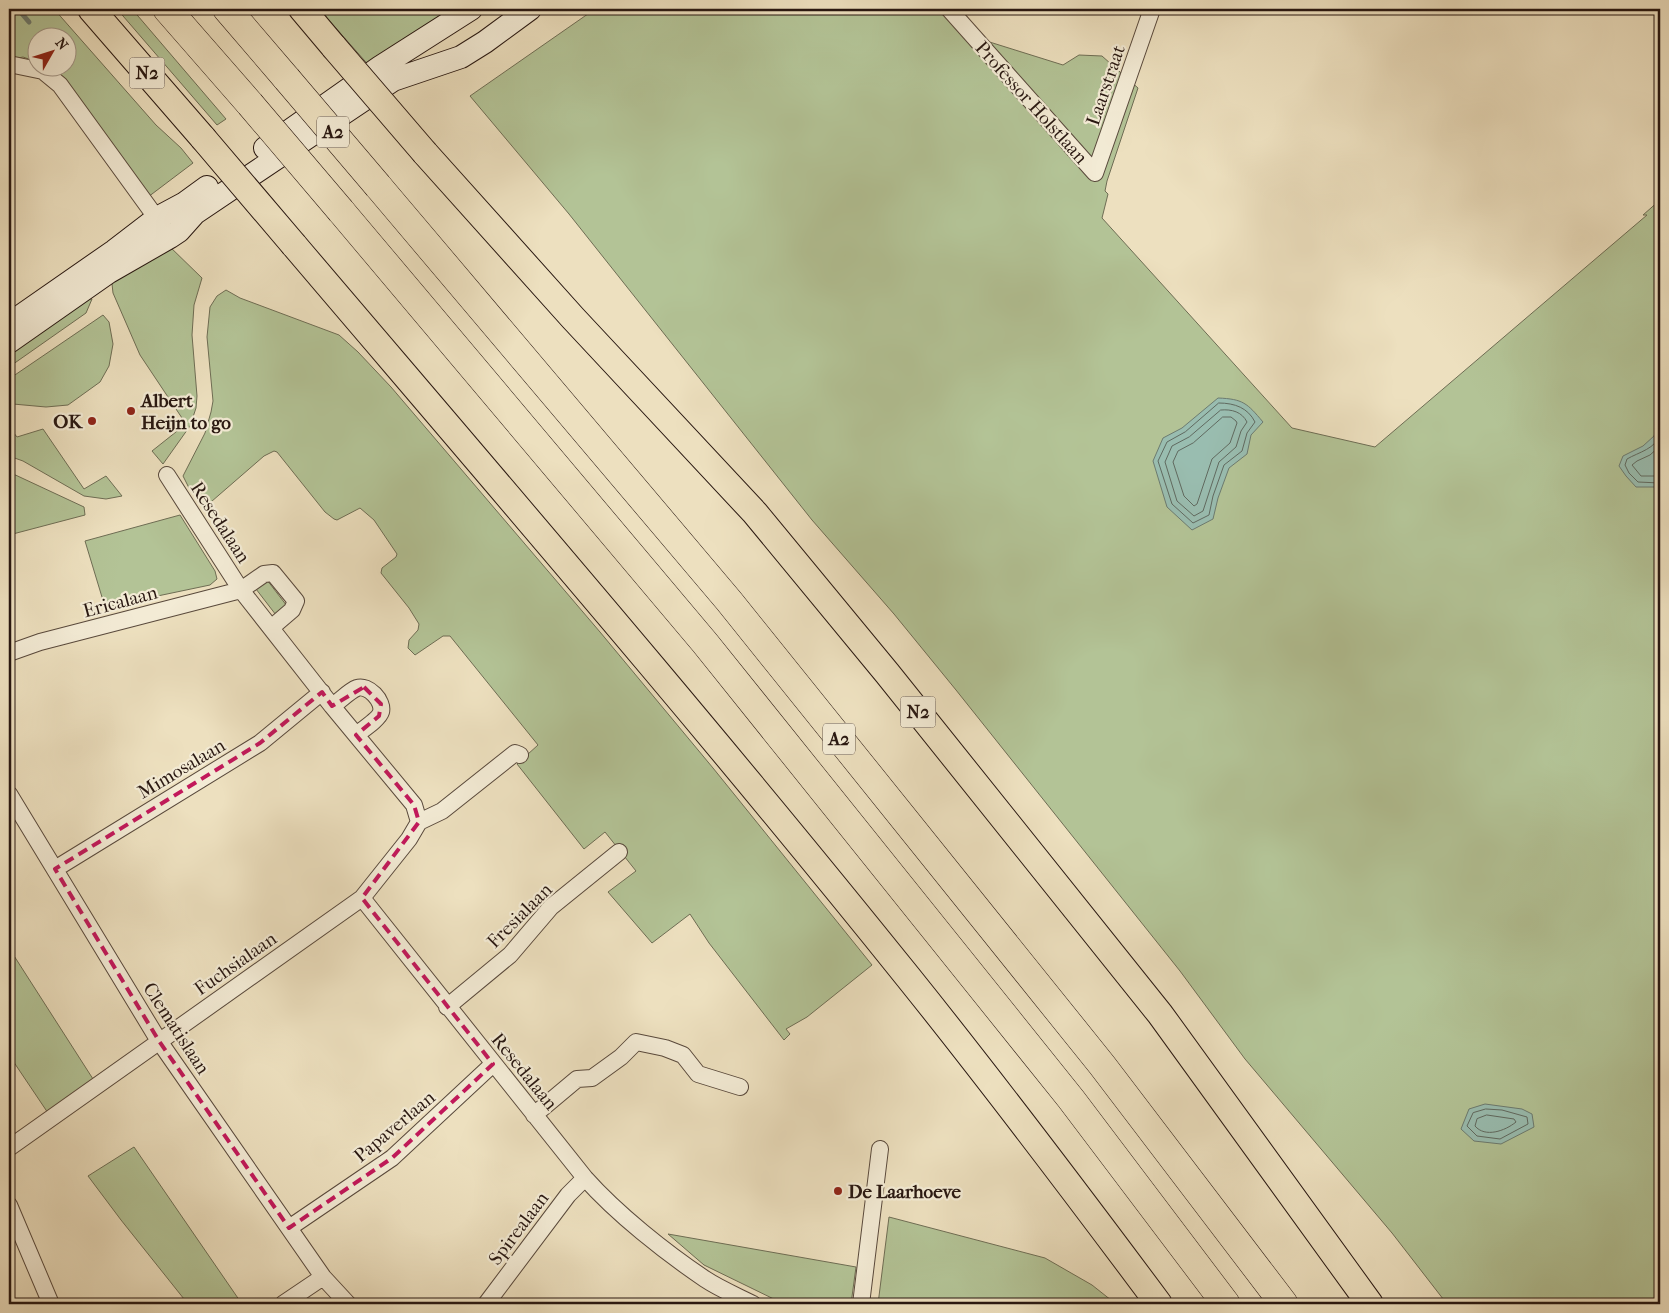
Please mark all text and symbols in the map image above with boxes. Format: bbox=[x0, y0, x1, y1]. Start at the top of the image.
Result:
north arrow bbox=[28, 28, 78, 78]
text: N bbox=[52, 35, 72, 54]
street label: Professor Holstlaan bbox=[970, 37, 1092, 168]
street label: Laarstraat bbox=[1082, 42, 1130, 128]
road number: N2 bbox=[130, 58, 164, 88]
road number: A2 bbox=[317, 116, 349, 148]
place label: Albert Heijn to go bbox=[140, 390, 231, 434]
marker: Albert Heijn to go bbox=[125, 405, 137, 417]
place label: OK bbox=[53, 411, 83, 433]
marker: OK bbox=[86, 415, 98, 427]
street label: Resedalaan bbox=[186, 478, 255, 567]
street label: Ericalaan bbox=[81, 581, 160, 622]
road number: N2 bbox=[900, 696, 936, 728]
road number: A2 bbox=[823, 724, 855, 754]
street label: Mimosalaan bbox=[134, 734, 229, 804]
street label: Fresialaan bbox=[483, 879, 557, 953]
street label: Fuchsialaan bbox=[190, 928, 281, 1000]
street label: Clematislaan bbox=[138, 978, 214, 1079]
street label: Resedalaan bbox=[487, 1029, 562, 1114]
street label: Papaverlaan bbox=[350, 1086, 440, 1167]
place label: De Laarhoeve bbox=[848, 1181, 962, 1203]
marker: De Laarhoeve bbox=[832, 1185, 844, 1197]
street label: Spirealaan bbox=[484, 1188, 553, 1269]

